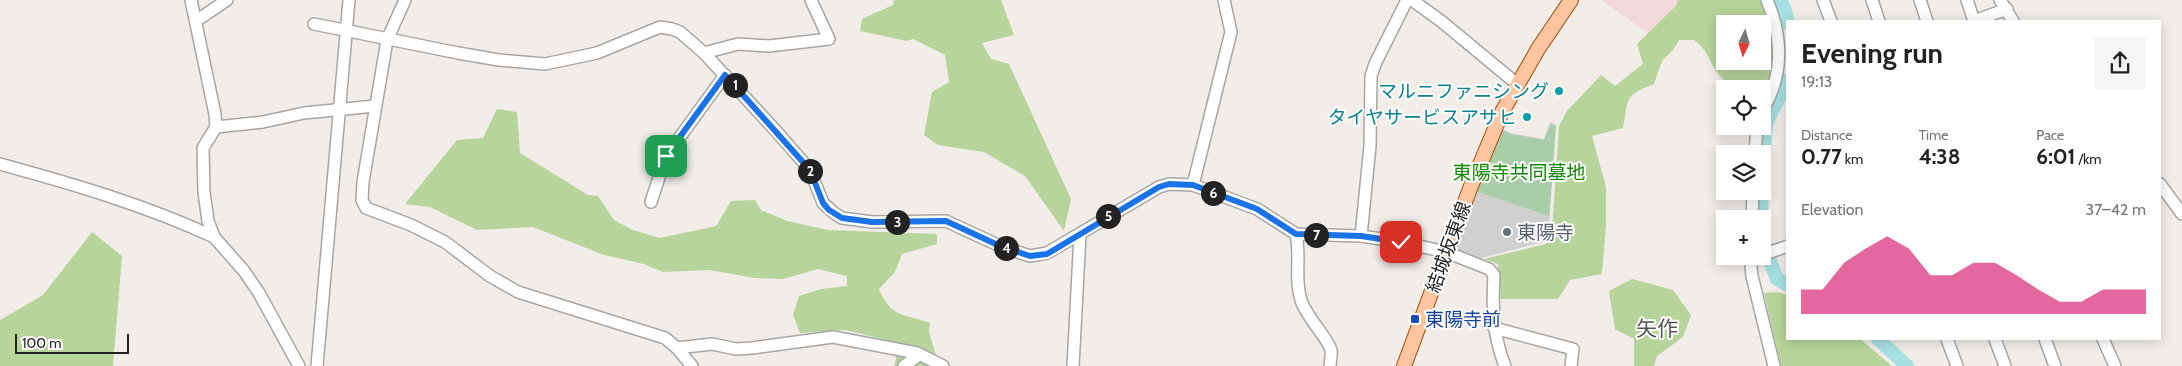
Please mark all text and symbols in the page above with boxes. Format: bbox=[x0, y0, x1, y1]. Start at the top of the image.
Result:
north arrow bbox=[1716, 15, 1771, 70]
map controls bbox=[1716, 15, 1771, 265]
text: Evening run bbox=[1801, 36, 1943, 70]
button: share bbox=[2094, 37, 2146, 89]
pin: 1 bbox=[722, 72, 748, 98]
text: 19:13 bbox=[1801, 72, 1833, 91]
text: 1 bbox=[733, 76, 738, 94]
place label: マルニファニシング bbox=[1378, 80, 1549, 103]
button: locate bbox=[1716, 80, 1771, 135]
marker: マルニファニシング bbox=[1553, 85, 1565, 97]
place label: タイヤサービスアサヒ bbox=[1328, 106, 1517, 129]
marker: タイヤサービスアサヒ bbox=[1521, 111, 1533, 123]
text: Distance bbox=[1801, 126, 1853, 144]
text: Time bbox=[1919, 126, 1948, 144]
text: Pace bbox=[2036, 126, 2064, 144]
pin bbox=[645, 135, 687, 177]
icon: arrive bbox=[652, 142, 680, 170]
text: 0.77 bbox=[1801, 144, 1842, 169]
text: 4:38 bbox=[1919, 144, 1960, 169]
text: 6:01 bbox=[2036, 144, 2075, 169]
button: layers bbox=[1716, 145, 1771, 200]
text: km bbox=[1842, 150, 1863, 168]
text: /km bbox=[2075, 150, 2102, 168]
pin: 2 bbox=[798, 158, 822, 184]
park label: 東陽寺共同墓地 bbox=[1452, 161, 1586, 184]
text: 2 bbox=[807, 162, 814, 180]
pin: 6 bbox=[1200, 180, 1226, 206]
text: 6 bbox=[1210, 184, 1217, 202]
street label: 結城坂東線 bbox=[1421, 199, 1476, 296]
text: Elevation bbox=[1801, 200, 1864, 219]
text: 37–42 m bbox=[2086, 200, 2146, 219]
pin: 5 bbox=[1096, 204, 1120, 228]
text: 5 bbox=[1105, 207, 1112, 225]
pin: 3 bbox=[884, 210, 910, 234]
button: + bbox=[1716, 210, 1771, 265]
text: 3 bbox=[894, 213, 901, 231]
pin bbox=[1380, 221, 1422, 263]
place label: 東陽寺 bbox=[1517, 221, 1574, 244]
pin: 7 bbox=[1304, 222, 1328, 248]
text: 7 bbox=[1313, 226, 1320, 244]
marker: 東陽寺 bbox=[1501, 226, 1513, 238]
icon: check bbox=[1387, 228, 1415, 256]
pin: 4 bbox=[994, 236, 1018, 260]
text: 4 bbox=[1002, 239, 1011, 257]
place label: 東陽寺前 bbox=[1425, 308, 1501, 331]
marker: 東陽寺前 bbox=[1409, 313, 1421, 325]
district label: 矢作 bbox=[1636, 316, 1678, 341]
scale bar bbox=[15, 331, 129, 354]
text: 100 m bbox=[22, 334, 62, 352]

